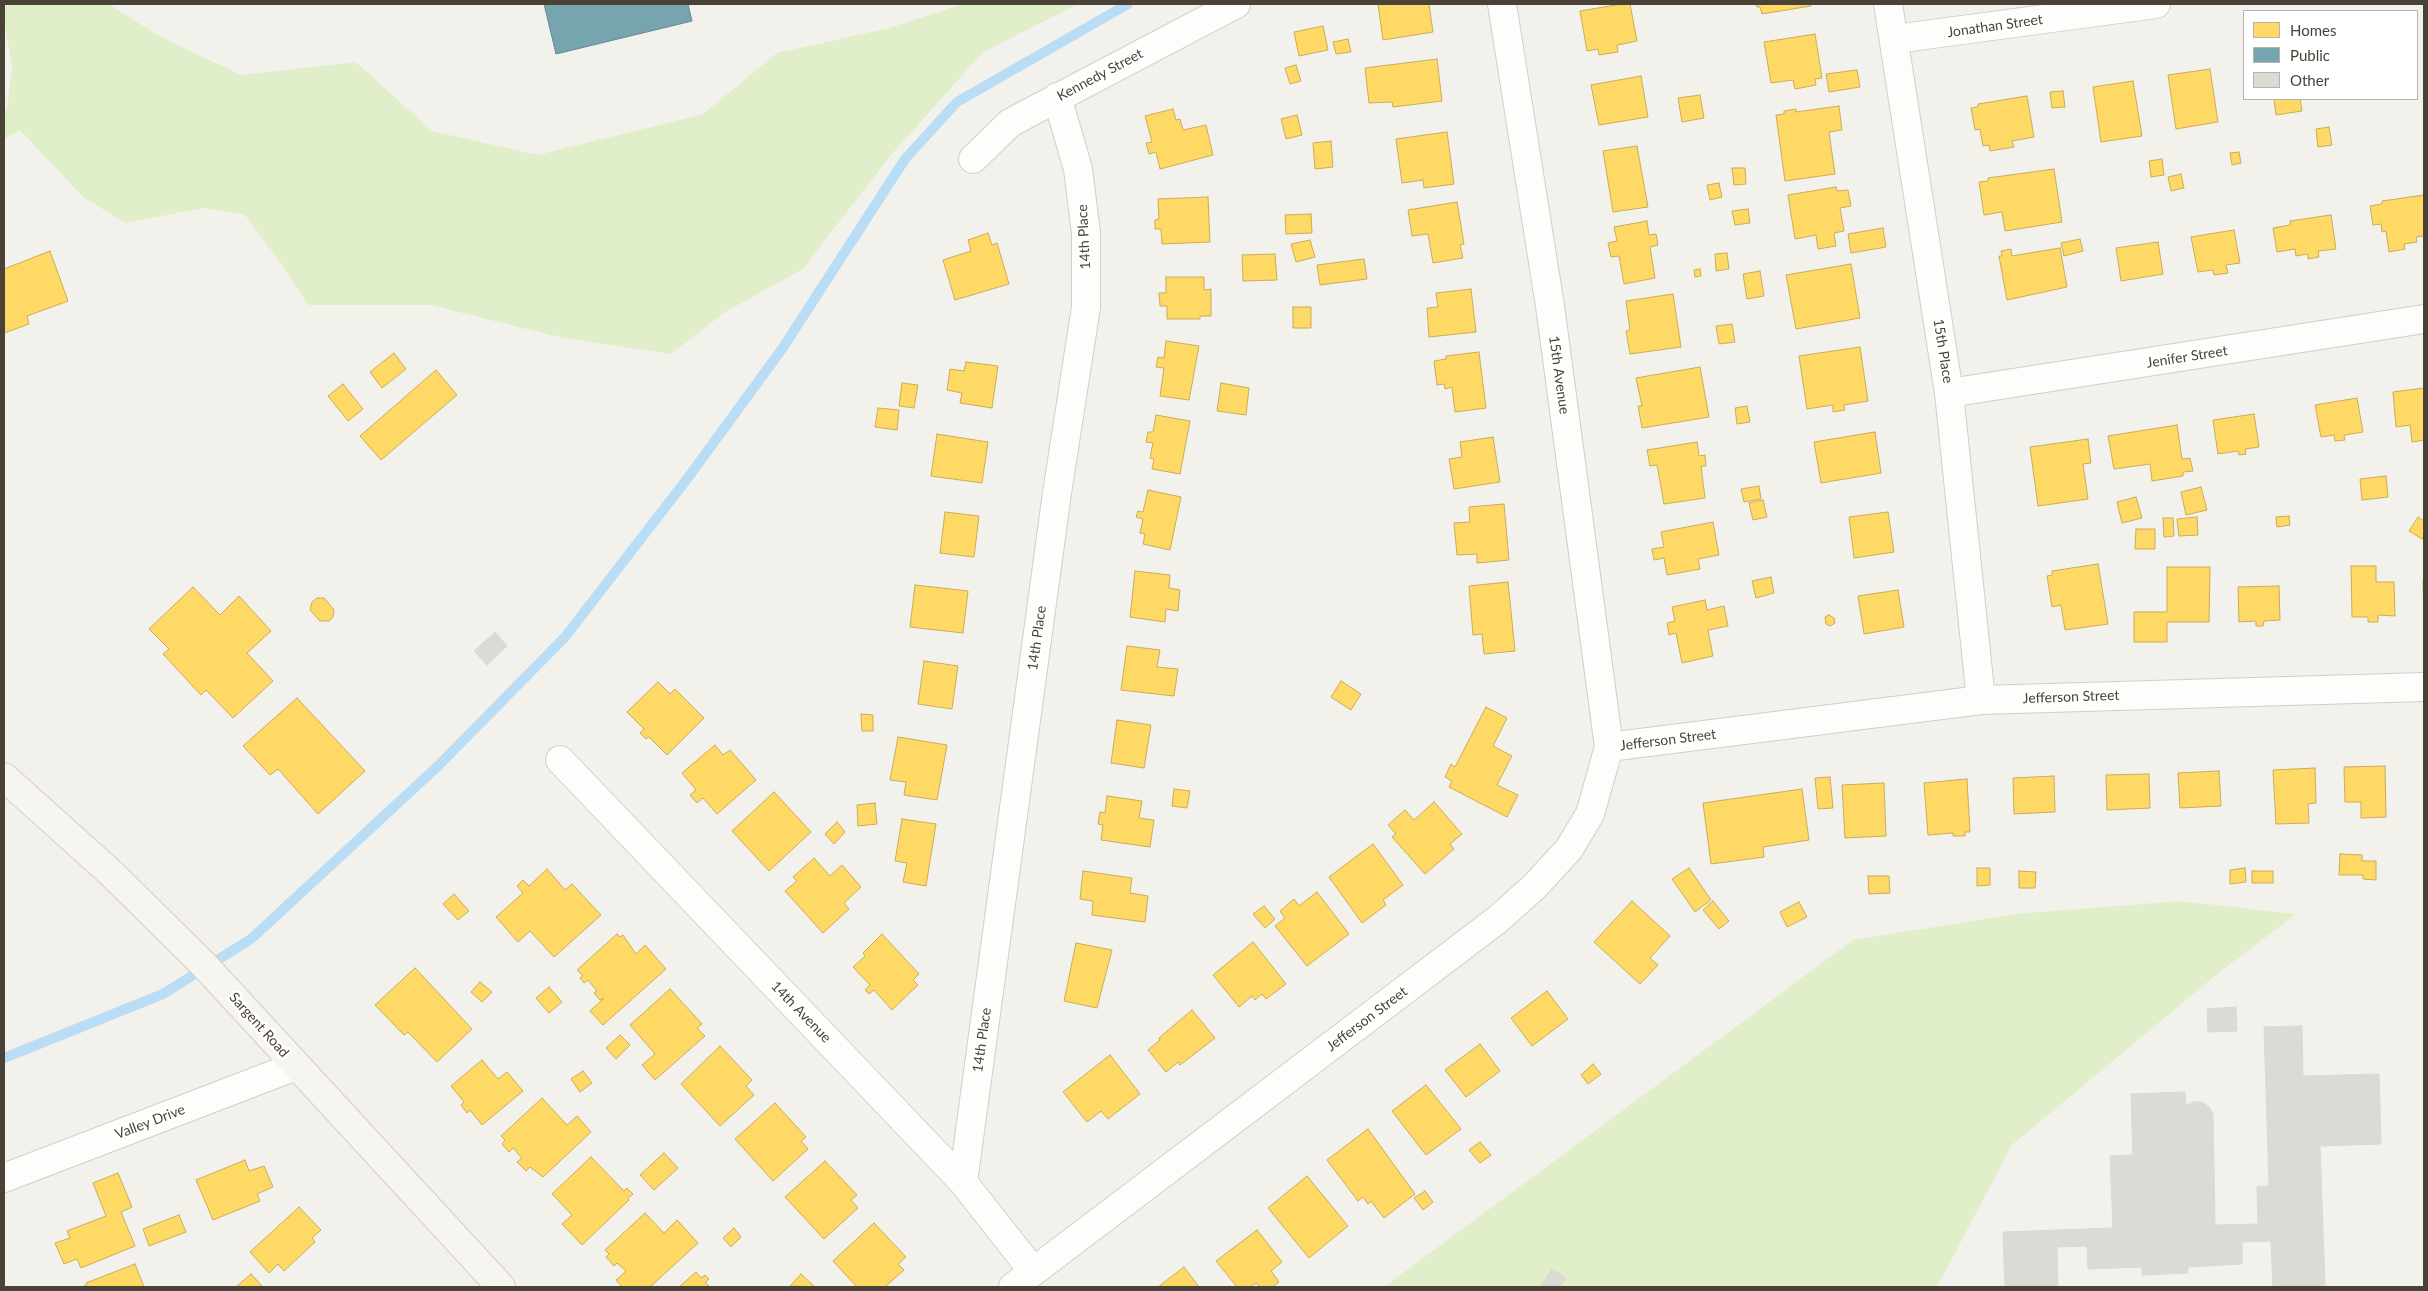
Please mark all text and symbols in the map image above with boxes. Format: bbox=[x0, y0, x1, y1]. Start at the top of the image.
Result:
legend bbox=[2243, 10, 2418, 100]
street label: Jonathan Street bbox=[1946, 11, 2044, 41]
text: Homes bbox=[2290, 21, 2336, 39]
street label: Kennedy Street bbox=[1054, 45, 1146, 105]
text: Public bbox=[2290, 46, 2330, 64]
text: Other bbox=[2290, 71, 2329, 89]
street label: 14th Place bbox=[1074, 204, 1094, 270]
street label: 15th Place bbox=[1930, 317, 1956, 385]
street label: 15th Avenue bbox=[1545, 335, 1573, 415]
street label: Jenifer Street bbox=[2145, 342, 2229, 372]
street label: 14th Place bbox=[1024, 605, 1050, 671]
street label: Jefferson Street bbox=[2022, 687, 2120, 707]
street label: Jefferson Street bbox=[1619, 726, 1717, 754]
street label: 14th Avenue bbox=[768, 978, 834, 1046]
street label: Jefferson Street bbox=[1323, 983, 1411, 1055]
street label: Sargent Road bbox=[226, 989, 292, 1061]
street label: 14th Place bbox=[969, 1007, 995, 1073]
street label: Valley Drive bbox=[113, 1101, 187, 1143]

